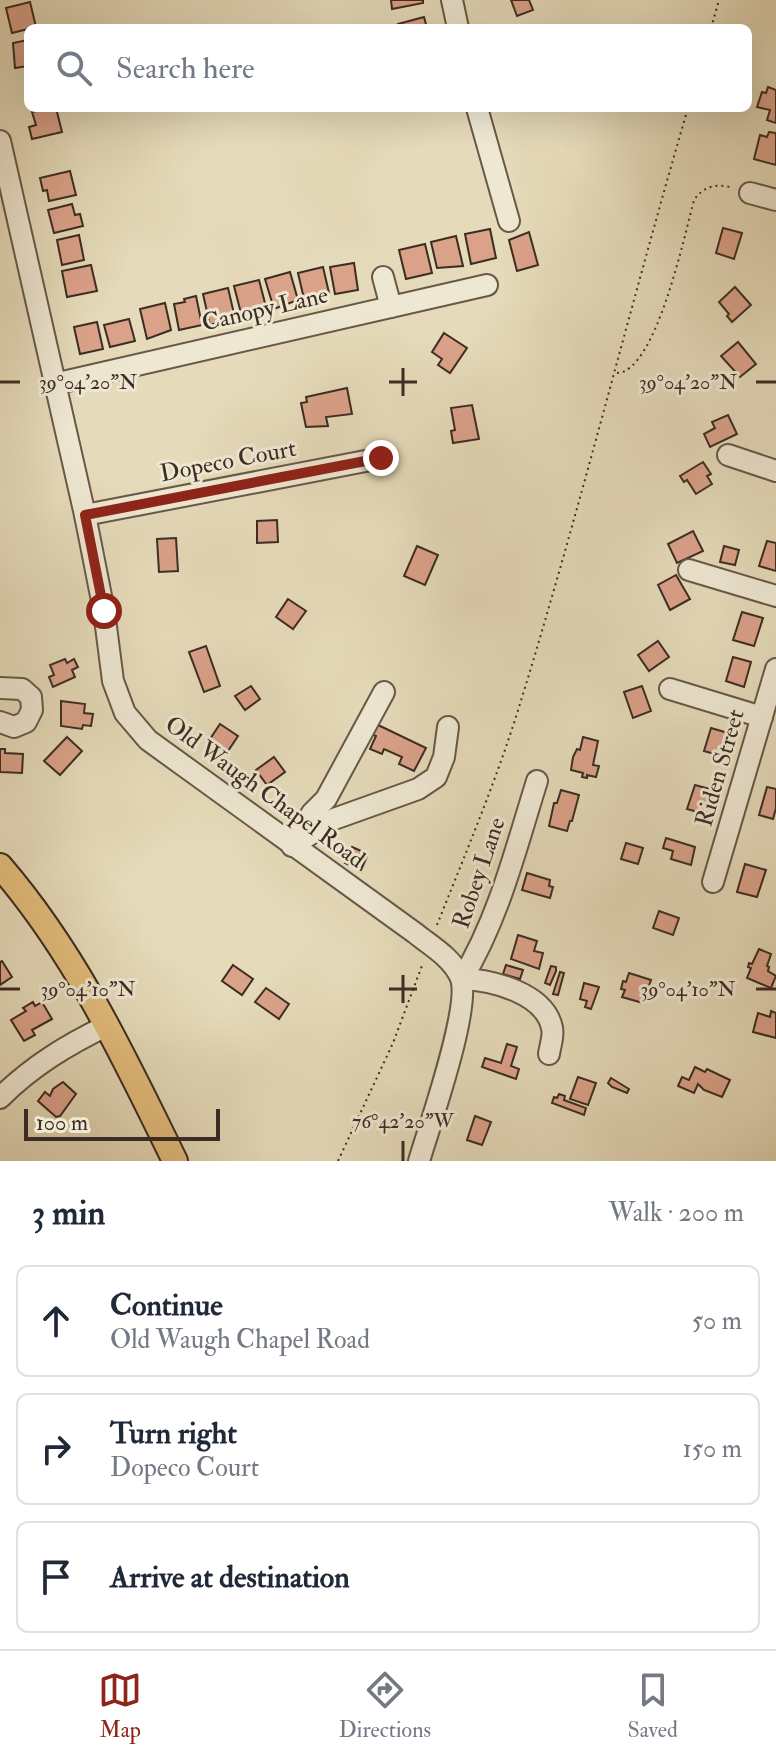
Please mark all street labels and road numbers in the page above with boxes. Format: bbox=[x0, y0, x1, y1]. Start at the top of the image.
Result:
street label: Canopy Lane bbox=[199, 279, 331, 339]
street label: Dopeco Court bbox=[157, 433, 299, 489]
street label: Riden Street bbox=[688, 706, 752, 830]
street label: Old Waugh Chapel Road bbox=[159, 709, 371, 875]
street label: Robey Lane bbox=[446, 813, 512, 933]

